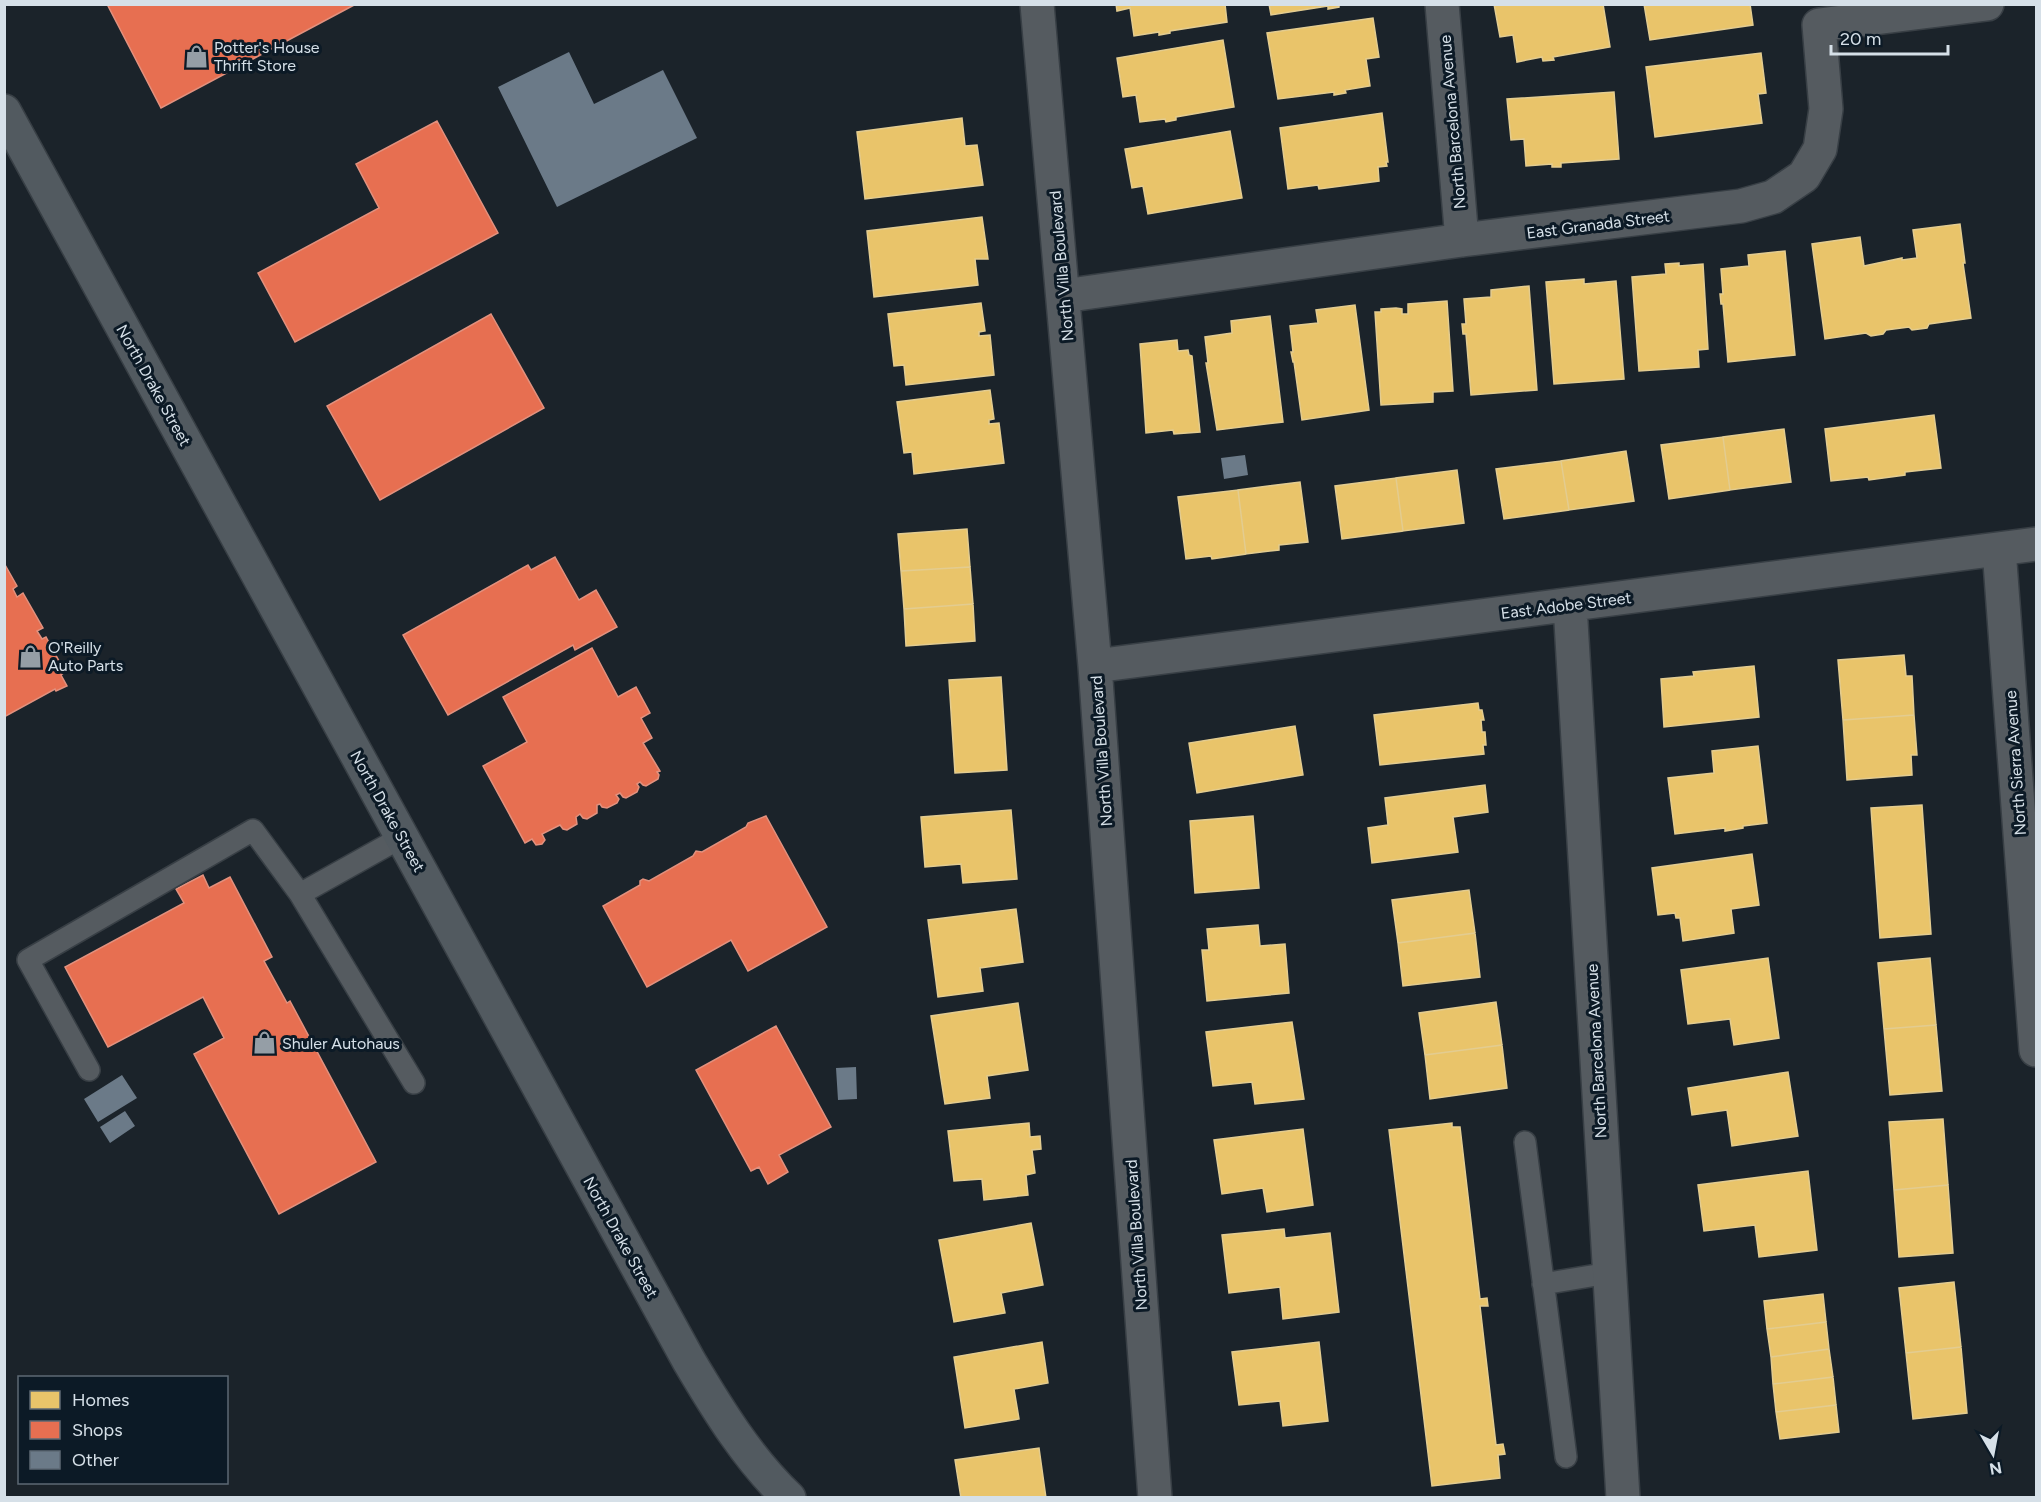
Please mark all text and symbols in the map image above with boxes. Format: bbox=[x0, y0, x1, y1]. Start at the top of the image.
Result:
scale bar bbox=[1831, 18, 1948, 56]
text: 20 m bbox=[1840, 28, 1881, 50]
street label: North Barcelona Avenue bbox=[1435, 34, 1470, 210]
place label: Potter's House Thrift Store bbox=[214, 38, 320, 75]
shop icon: Potter's House Thrift Store bbox=[183, 43, 209, 69]
street label: North Villa Boulevard bbox=[1045, 190, 1078, 342]
street label: East Granada Street bbox=[1525, 206, 1671, 243]
street label: North Drake Street bbox=[112, 321, 195, 449]
street label: East Adobe Street bbox=[1500, 588, 1632, 623]
place label: O'Reilly Auto Parts bbox=[48, 638, 123, 675]
shop icon: O'Reilly Auto Parts bbox=[17, 643, 43, 669]
street label: North Villa Boulevard bbox=[1087, 675, 1116, 827]
street label: North Sierra Avenue bbox=[2001, 690, 2030, 836]
street label: North Drake Street bbox=[346, 747, 429, 875]
street label: North Barcelona Avenue bbox=[1582, 963, 1611, 1139]
shop icon: Shuler Autohaus bbox=[251, 1030, 277, 1056]
place label: Shuler Autohaus bbox=[282, 1034, 400, 1053]
street label: North Villa Boulevard bbox=[1122, 1159, 1151, 1311]
street label: North Drake Street bbox=[579, 1173, 662, 1301]
legend bbox=[18, 1376, 228, 1484]
text: Homes bbox=[72, 1389, 130, 1411]
text: Shops bbox=[72, 1419, 123, 1441]
north arrow bbox=[1963, 1424, 2023, 1484]
text: Other bbox=[72, 1449, 119, 1471]
text: N bbox=[1988, 1458, 2003, 1479]

